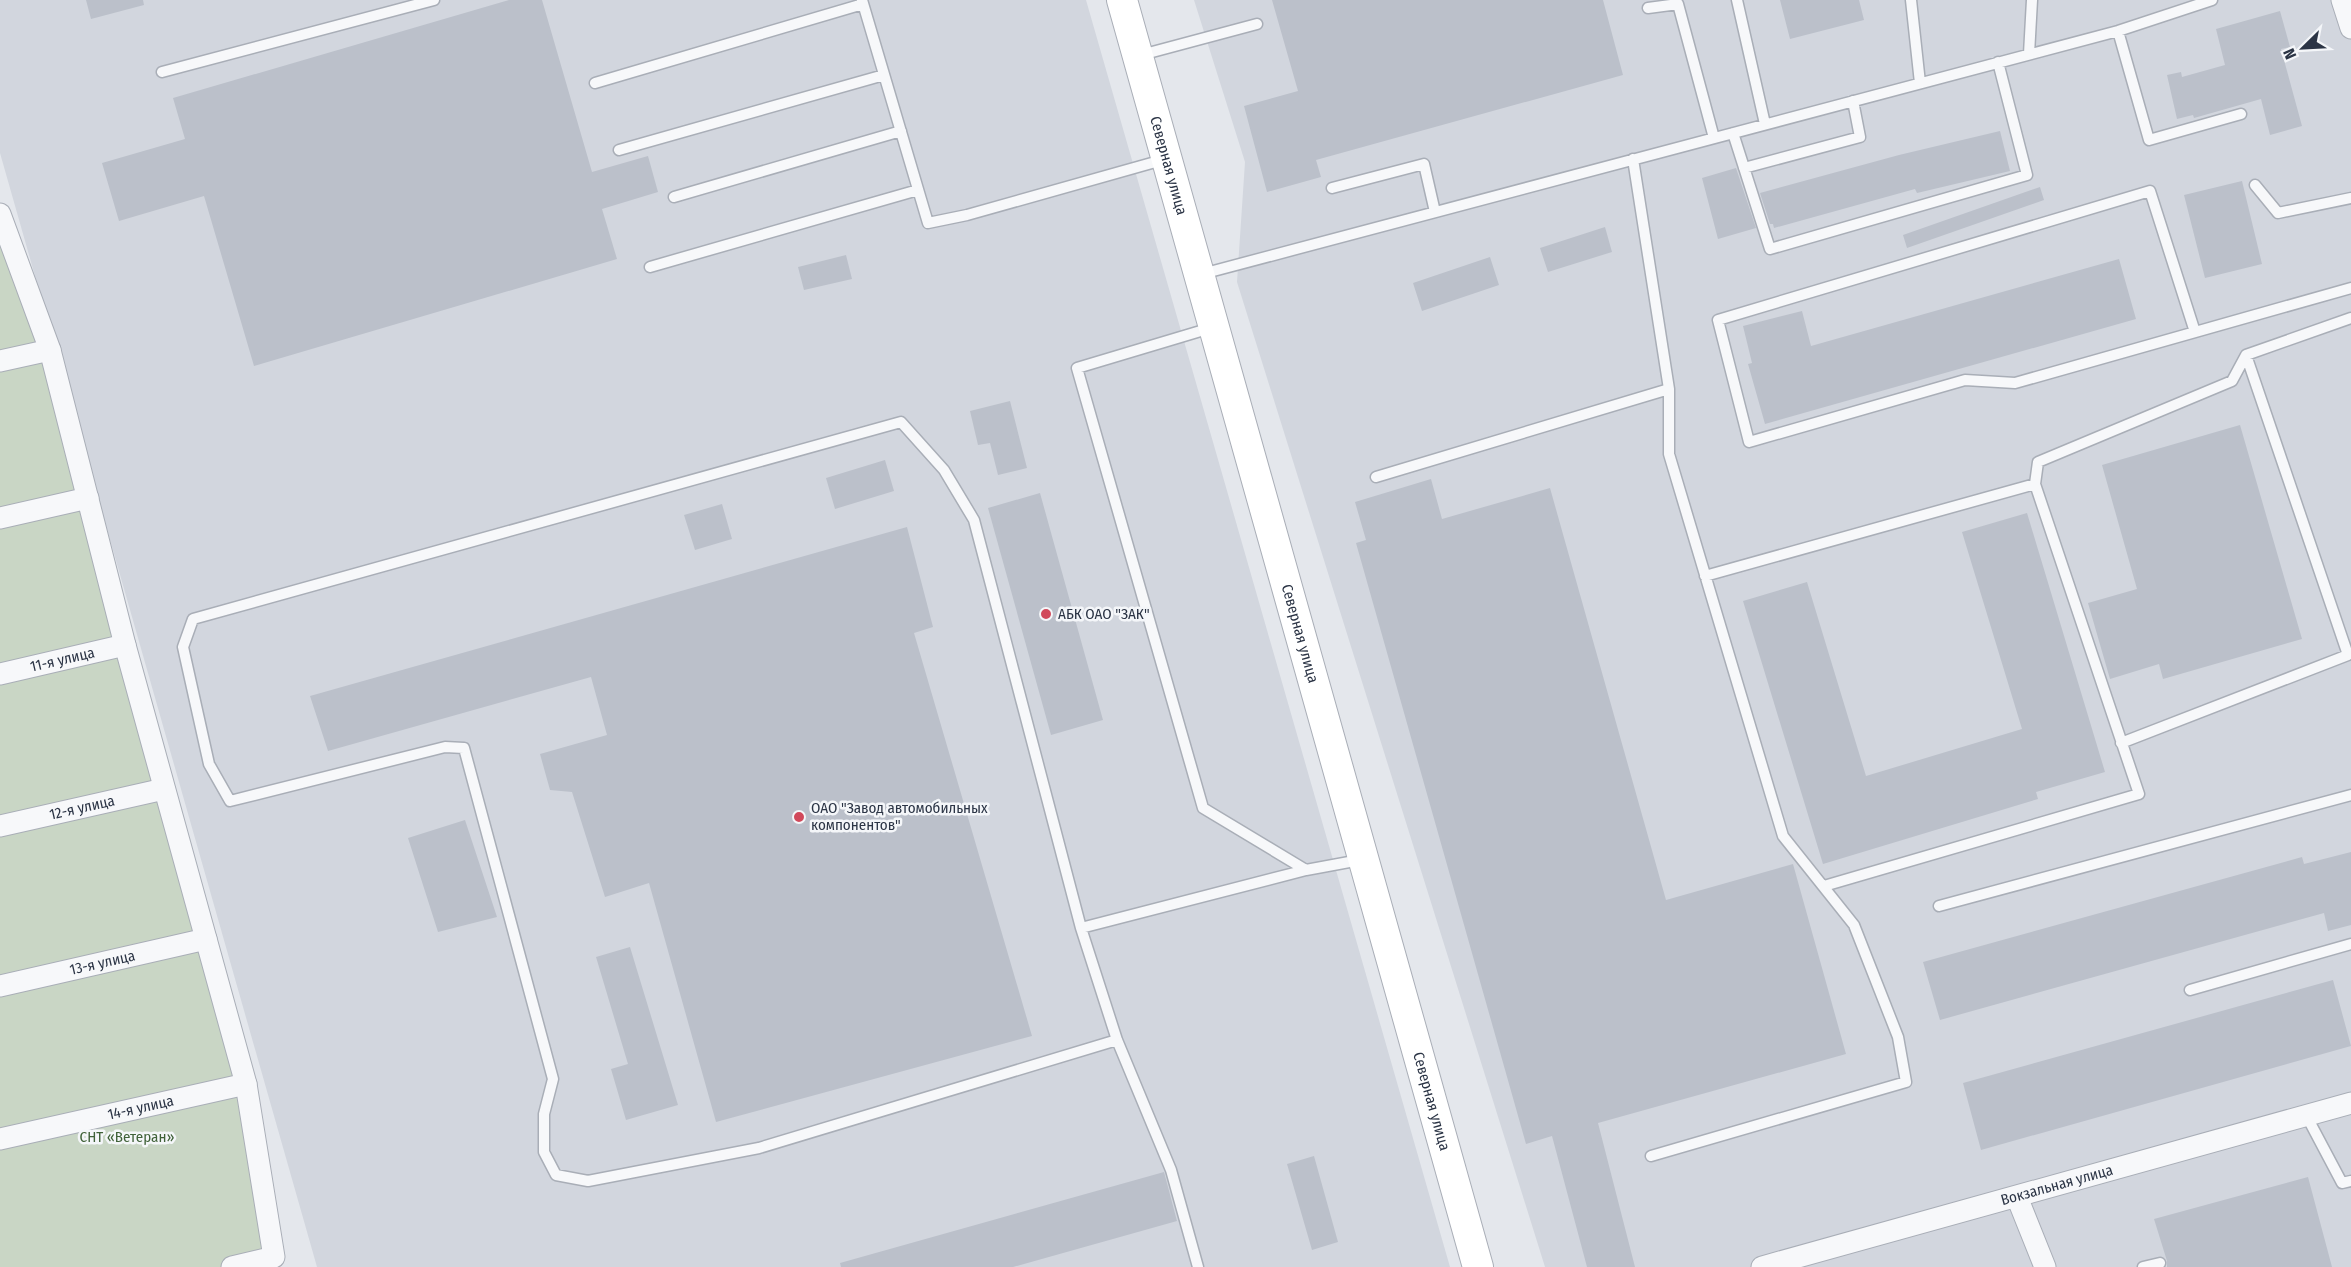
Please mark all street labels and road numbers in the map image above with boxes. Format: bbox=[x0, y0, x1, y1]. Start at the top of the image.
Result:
street label: Северная улица bbox=[1146, 114, 1191, 217]
street label: Северная улица bbox=[1278, 582, 1322, 685]
street label: 11-я улица bbox=[28, 643, 96, 676]
street label: 12-я улица bbox=[48, 791, 116, 824]
street label: 13-я улица bbox=[68, 946, 137, 979]
street label: Северная улица bbox=[1409, 1050, 1454, 1153]
street label: 14-я улица bbox=[106, 1091, 175, 1124]
street label: Вокзальная улица bbox=[1999, 1161, 2115, 1209]

